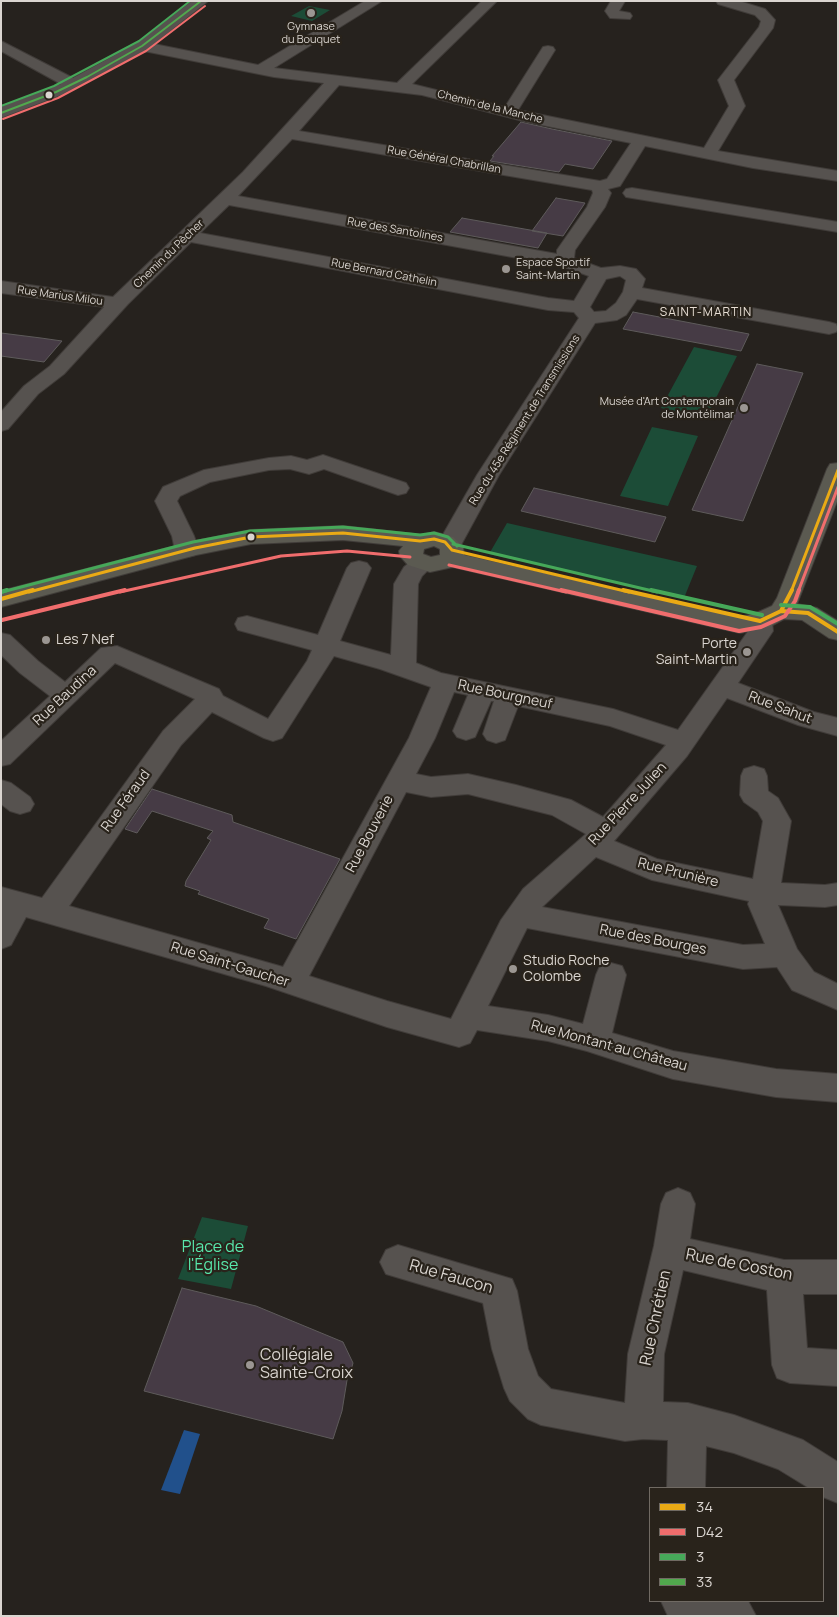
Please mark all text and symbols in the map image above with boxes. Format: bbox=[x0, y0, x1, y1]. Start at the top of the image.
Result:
marker: Gymnase du Bouquet bbox=[305, 7, 317, 19]
place label: Gymnase du Bouquet bbox=[282, 20, 340, 46]
street label: Chemin de la Manche bbox=[436, 88, 544, 126]
unlabelled marker bbox=[44, 90, 54, 100]
street label: Rue Général Chabrillan bbox=[386, 144, 502, 176]
street label: Rue des Santolines bbox=[346, 215, 444, 245]
street label: Chemin du Pêcher bbox=[131, 217, 207, 291]
street label: Rue Bernard Cathelin bbox=[330, 256, 438, 290]
place label: Espace Sportif Saint-Martin bbox=[516, 256, 590, 282]
marker: Espace Sportif Saint-Martin bbox=[500, 263, 512, 275]
street label: Rue Marius Milou bbox=[17, 283, 103, 309]
district label: SAINT-MARTIN bbox=[658, 306, 754, 320]
street label: Rue du 45e Régiment de Transmissions bbox=[467, 332, 583, 508]
place label: Musée d'Art Contemporain de Montélimar bbox=[600, 395, 734, 421]
marker: Musée d'Art Contemporain de Montélimar bbox=[738, 402, 750, 414]
unlabelled marker bbox=[246, 532, 256, 542]
place label: Les 7 Nef bbox=[56, 632, 114, 648]
marker: Les 7 Nef bbox=[40, 634, 52, 646]
place label: Porte Saint-Martin bbox=[656, 636, 737, 669]
marker: Porte Saint-Martin bbox=[741, 646, 753, 658]
street label: Rue Baudina bbox=[30, 662, 100, 730]
street label: Rue Bourgneuf bbox=[456, 677, 554, 713]
street label: Rue Sahut bbox=[746, 688, 814, 728]
street label: Rue Pierre Julien bbox=[586, 759, 670, 849]
street label: Rue Féraud bbox=[98, 767, 154, 835]
street label: Rue Bouverie bbox=[343, 793, 397, 875]
street label: Rue Prunière bbox=[636, 855, 720, 891]
street label: Rue des Bourges bbox=[598, 921, 708, 959]
street label: Rue Saint-Gaucher bbox=[169, 939, 291, 991]
place label: Studio Roche Colombe bbox=[523, 953, 610, 986]
marker: Studio Roche Colombe bbox=[507, 963, 519, 975]
street label: Rue Montant au Château bbox=[529, 1017, 689, 1075]
park label: Place de l'Église bbox=[182, 1238, 244, 1276]
street label: Rue de Coston bbox=[684, 1245, 794, 1285]
street label: Rue Faucon bbox=[407, 1256, 495, 1298]
street label: Rue Chrétien bbox=[637, 1269, 675, 1367]
place label: Collégiale Sainte-Croix bbox=[260, 1346, 353, 1384]
marker: Collégiale Sainte-Croix bbox=[244, 1359, 256, 1371]
legend bbox=[649, 1487, 824, 1602]
text: 34 bbox=[696, 1496, 713, 1517]
text: D42 bbox=[696, 1521, 723, 1542]
text: 3 bbox=[696, 1546, 704, 1567]
text: 33 bbox=[696, 1571, 713, 1592]

